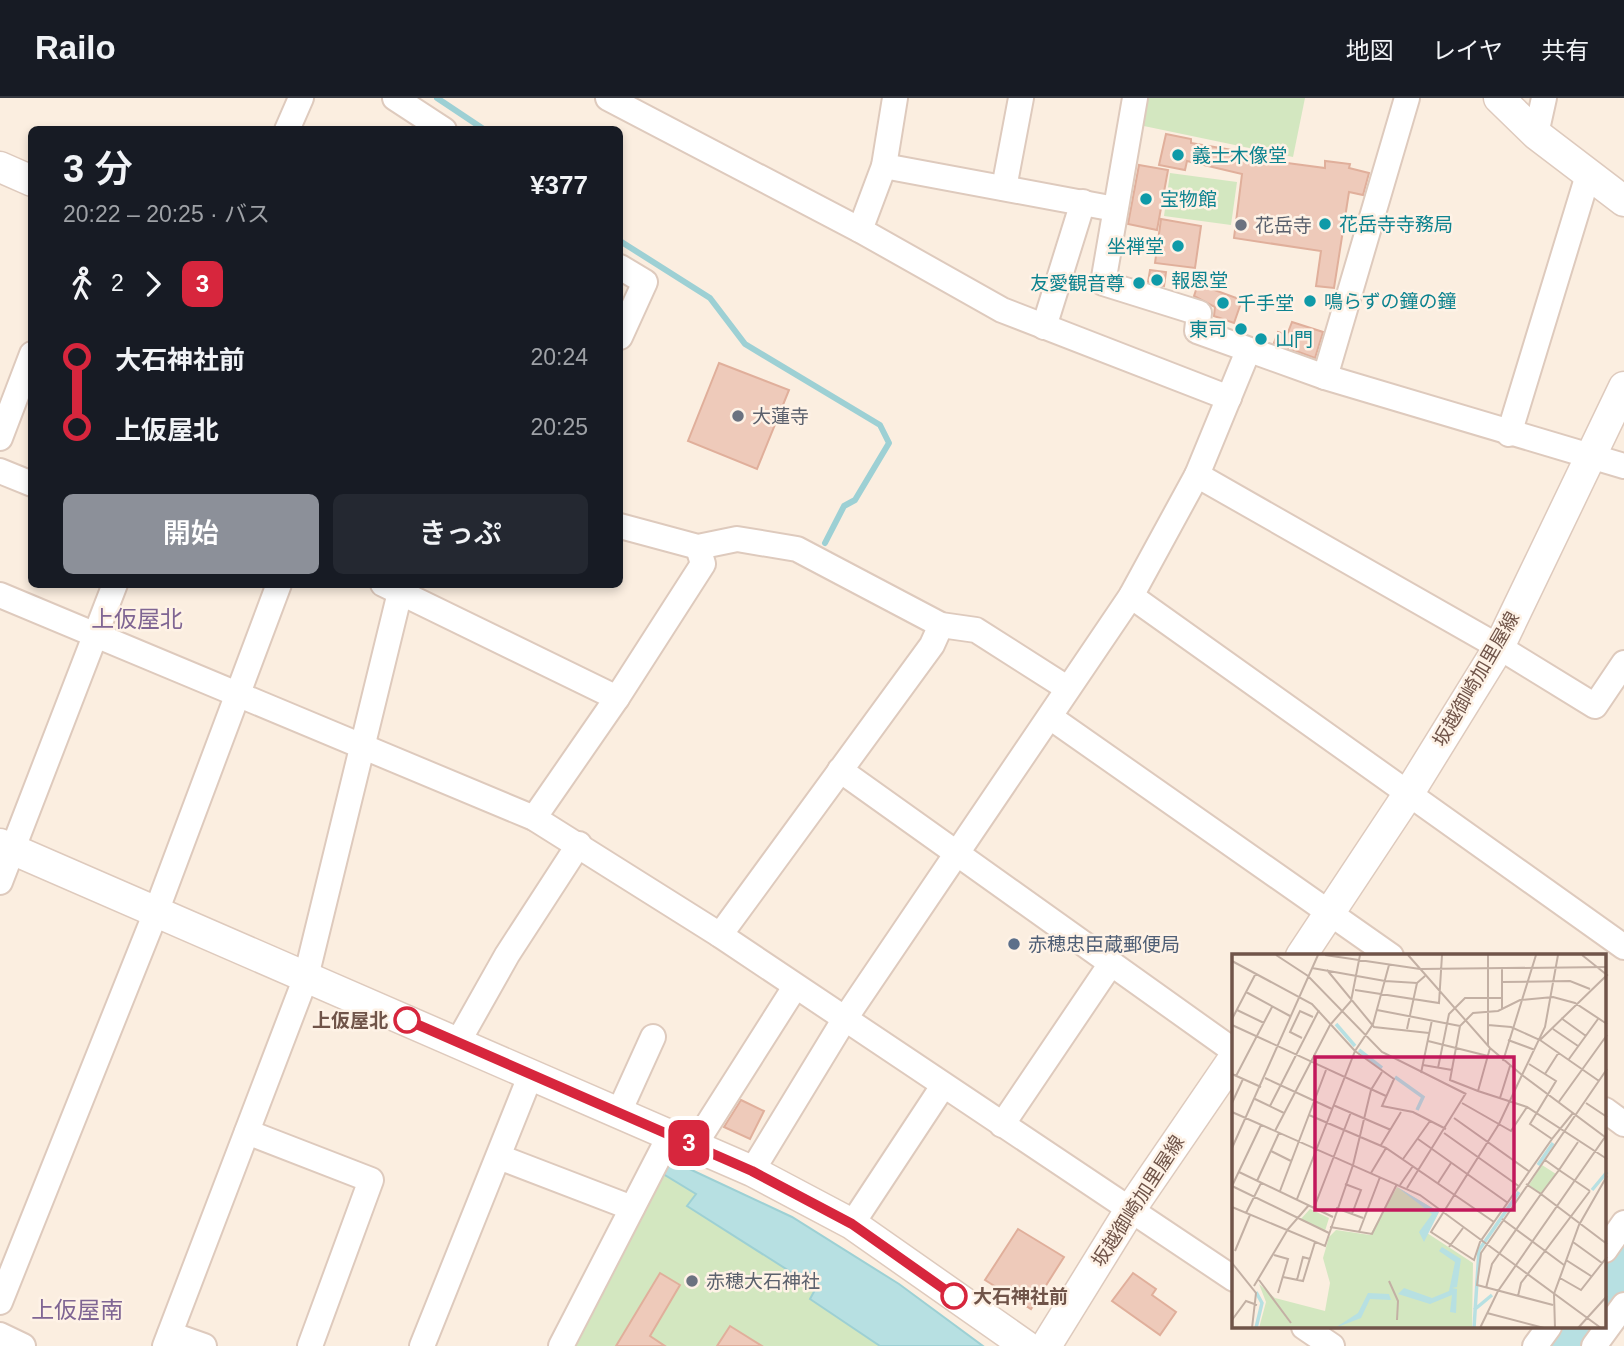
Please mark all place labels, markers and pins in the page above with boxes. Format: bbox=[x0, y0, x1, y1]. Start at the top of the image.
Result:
place label: 義士木像堂 bbox=[1192, 145, 1287, 166]
marker: 義士木像堂 bbox=[1170, 147, 1186, 163]
place label: 宝物館 bbox=[1160, 189, 1217, 210]
marker: 宝物館 bbox=[1138, 191, 1154, 207]
place label: 花岳寺寺務局 bbox=[1339, 214, 1453, 235]
place label: 花岳寺 bbox=[1255, 215, 1312, 236]
marker: 花岳寺寺務局 bbox=[1317, 216, 1333, 232]
marker: 花岳寺 bbox=[1233, 217, 1249, 233]
place label: 坐禅堂 bbox=[1107, 236, 1164, 257]
marker: 坐禅堂 bbox=[1170, 238, 1186, 254]
place label: 報恩堂 bbox=[1171, 270, 1228, 291]
marker: 報恩堂 bbox=[1149, 272, 1165, 288]
place label: 友愛観音尊 bbox=[1030, 273, 1125, 294]
marker: 友愛観音尊 bbox=[1131, 275, 1147, 291]
place label: 鳴らずの鐘の鐘 bbox=[1324, 291, 1457, 312]
place label: 千手堂 bbox=[1237, 293, 1294, 314]
marker: 鳴らずの鐘の鐘 bbox=[1302, 293, 1318, 309]
marker: 千手堂 bbox=[1215, 295, 1231, 311]
place label: 東司 bbox=[1189, 319, 1227, 340]
marker: 東司 bbox=[1233, 321, 1249, 337]
place label: 山門 bbox=[1275, 329, 1313, 350]
marker: 山門 bbox=[1253, 331, 1269, 347]
place label: 大蓮寺 bbox=[752, 406, 809, 427]
marker: 大蓮寺 bbox=[730, 408, 746, 424]
place label: 赤穂忠臣蔵郵便局 bbox=[1028, 934, 1180, 955]
marker: 赤穂忠臣蔵郵便局 bbox=[1006, 936, 1022, 952]
marker: 上仮屋北 bbox=[394, 1007, 420, 1033]
place label: 上仮屋北 bbox=[312, 1010, 388, 1031]
place label: 赤穂大石神社 bbox=[706, 1271, 820, 1292]
marker: 赤穂大石神社 bbox=[684, 1273, 700, 1289]
marker: 大石神社前 bbox=[941, 1283, 967, 1309]
place label: 大石神社前 bbox=[973, 1286, 1068, 1307]

